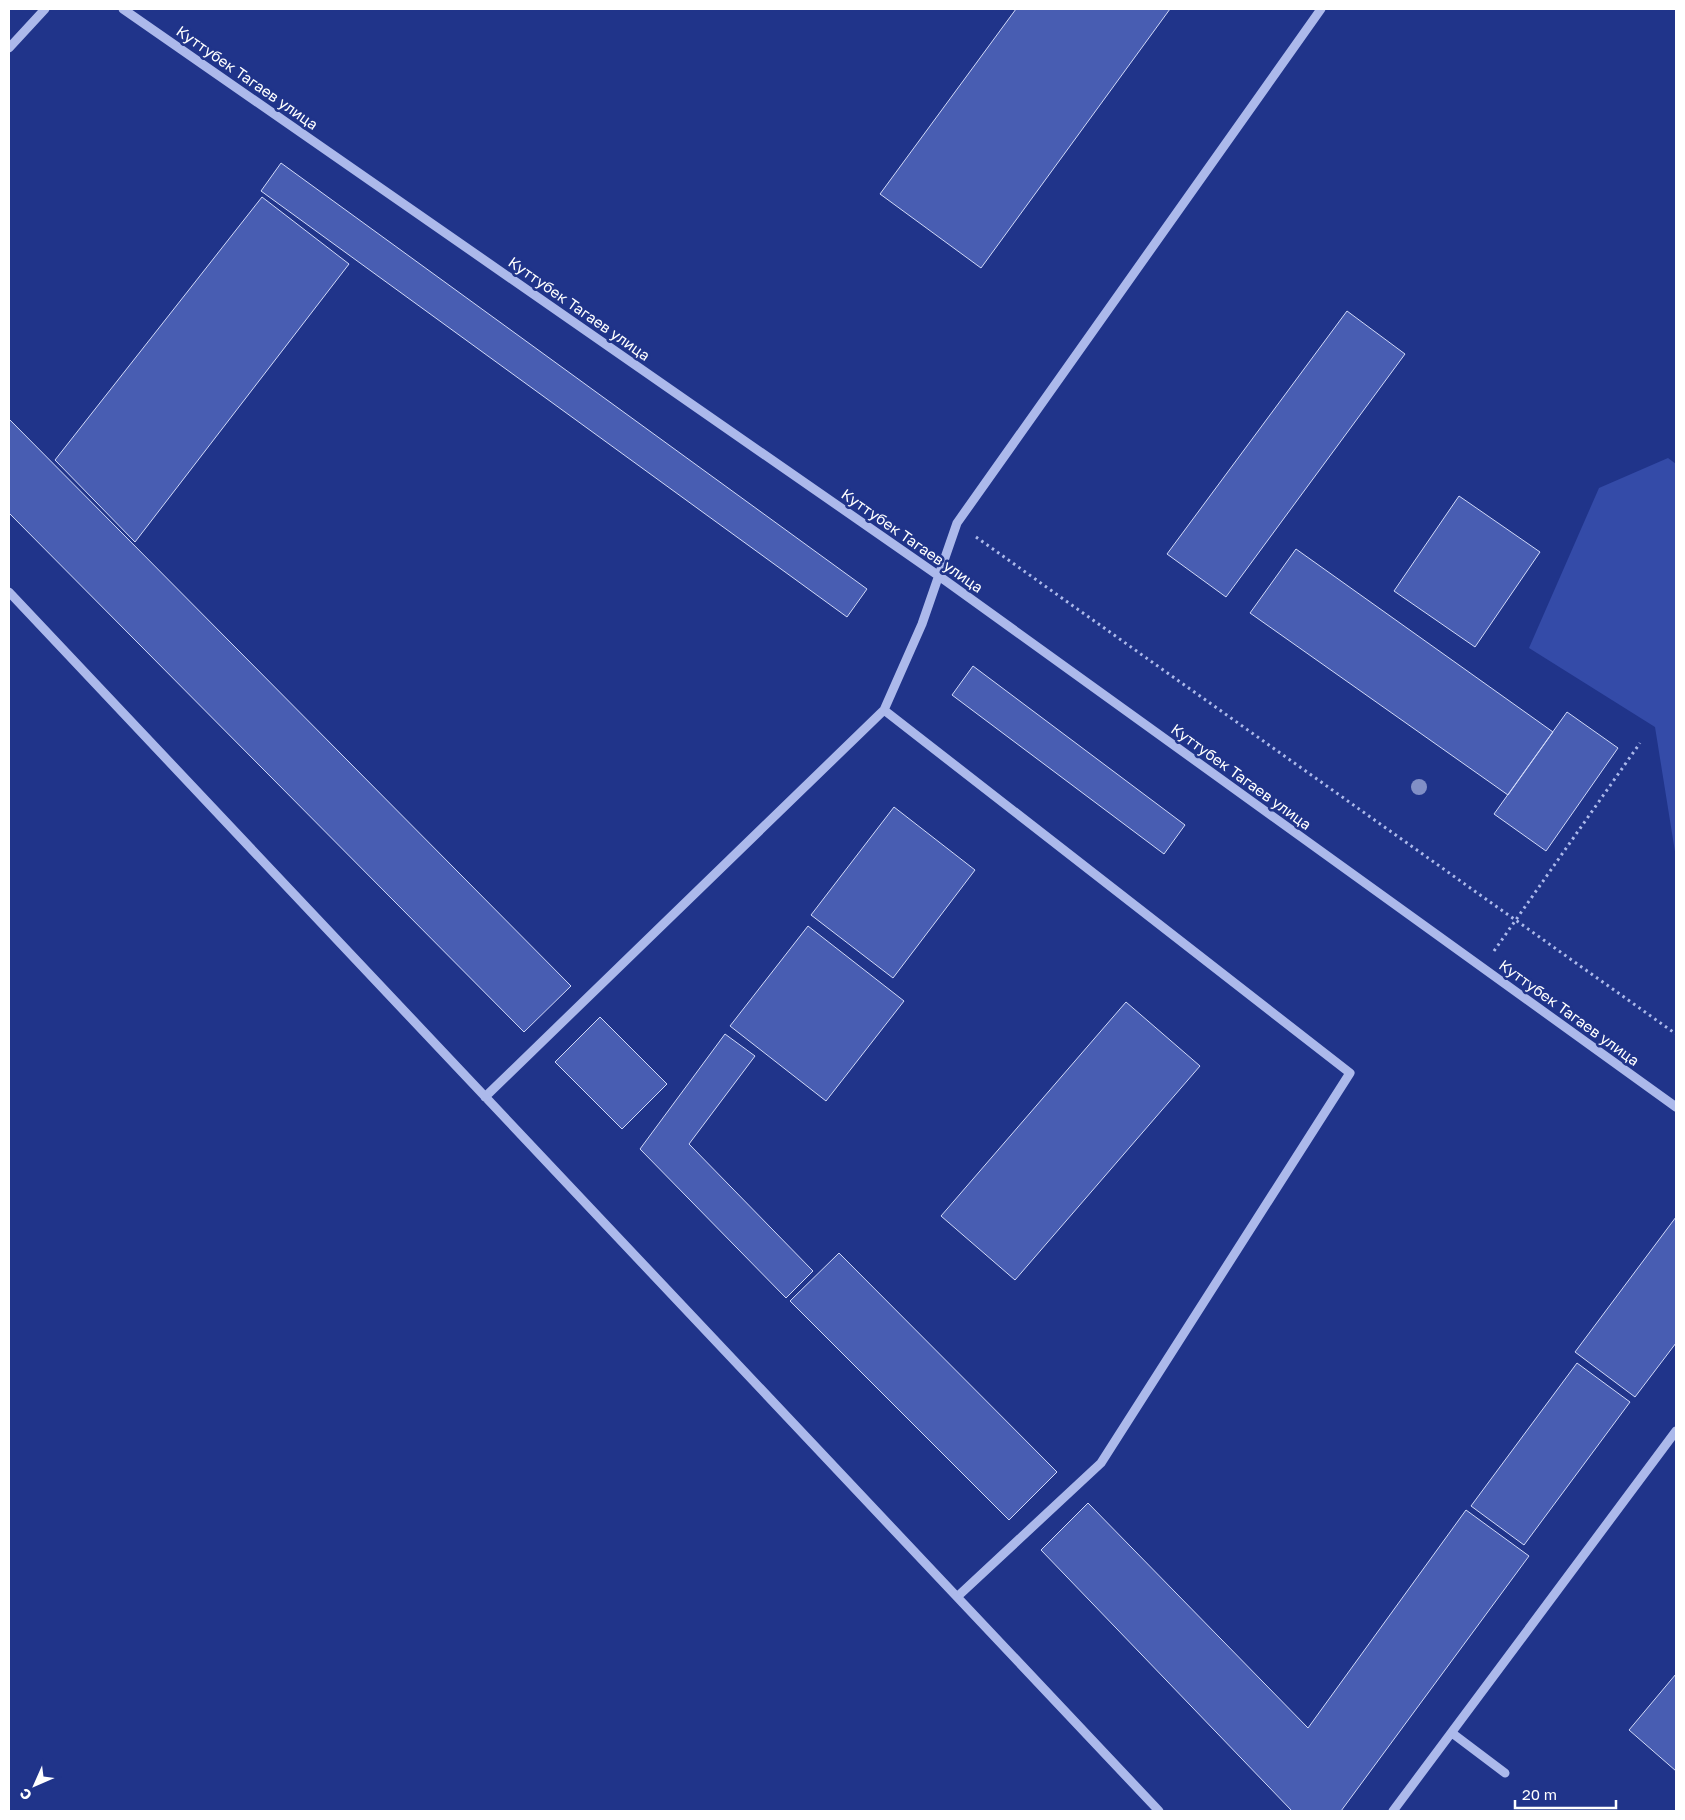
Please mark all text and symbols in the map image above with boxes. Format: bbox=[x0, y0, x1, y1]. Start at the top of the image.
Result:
street label: Куттубек Тагаев улица bbox=[173, 21, 322, 133]
street label: Куттубек Тагаев улица bbox=[505, 252, 654, 364]
street label: Куттубек Тагаев улица bbox=[838, 484, 987, 596]
street label: Куттубек Тагаев улица bbox=[1168, 719, 1315, 833]
street label: Куттубек Тагаев улица bbox=[1496, 955, 1643, 1069]
north arrow bbox=[10, 1760, 60, 1810]
scale bar bbox=[1515, 1778, 1616, 1810]
text: С bbox=[16, 1785, 35, 1804]
text: 20 m bbox=[1522, 1785, 1557, 1803]

